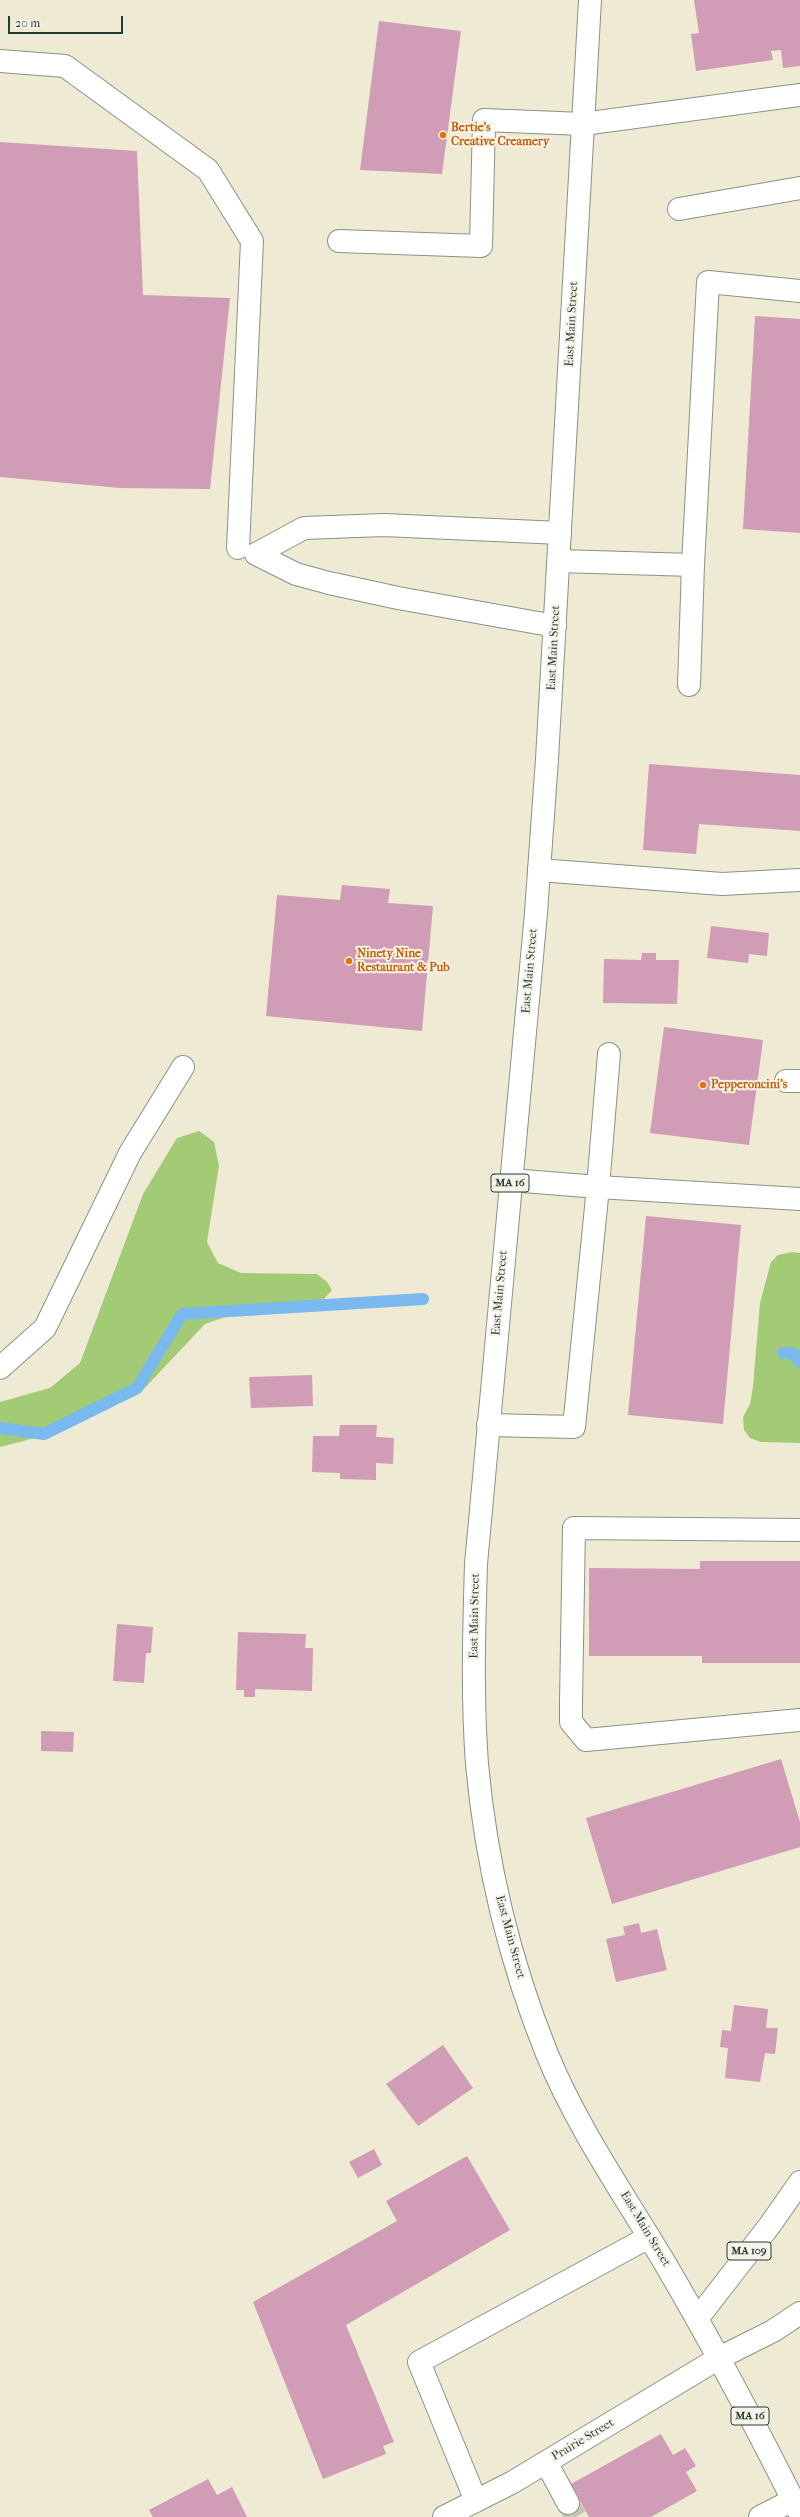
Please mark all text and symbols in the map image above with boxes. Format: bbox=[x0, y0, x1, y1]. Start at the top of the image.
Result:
scale bar bbox=[10, 8, 125, 34]
text: 20 m bbox=[15, 16, 40, 30]
place label: Bertie's Creative Creamery bbox=[451, 121, 549, 149]
marker: Bertie's Creative Creamery bbox=[438, 130, 448, 140]
street label: East Main Street bbox=[563, 281, 581, 367]
street label: East Main Street bbox=[545, 605, 563, 691]
street label: East Main Street bbox=[519, 928, 541, 1014]
place label: Ninety Nine Restaurant & Pub bbox=[357, 947, 450, 975]
marker: Ninety Nine Restaurant & Pub bbox=[344, 956, 354, 966]
place label: Pepperoncini's bbox=[711, 1078, 787, 1092]
marker: Pepperoncini's bbox=[698, 1080, 708, 1090]
road number: MA 16 bbox=[491, 1174, 529, 1192]
street label: East Main Street bbox=[489, 1250, 511, 1336]
street label: East Main Street bbox=[467, 1573, 483, 1659]
street label: East Main Street bbox=[492, 1894, 528, 1980]
street label: East Main Street bbox=[617, 2189, 673, 2269]
road number: MA 109 bbox=[727, 2242, 771, 2260]
road number: MA 16 bbox=[731, 2407, 769, 2425]
street label: Prairie Street bbox=[549, 2416, 617, 2464]

